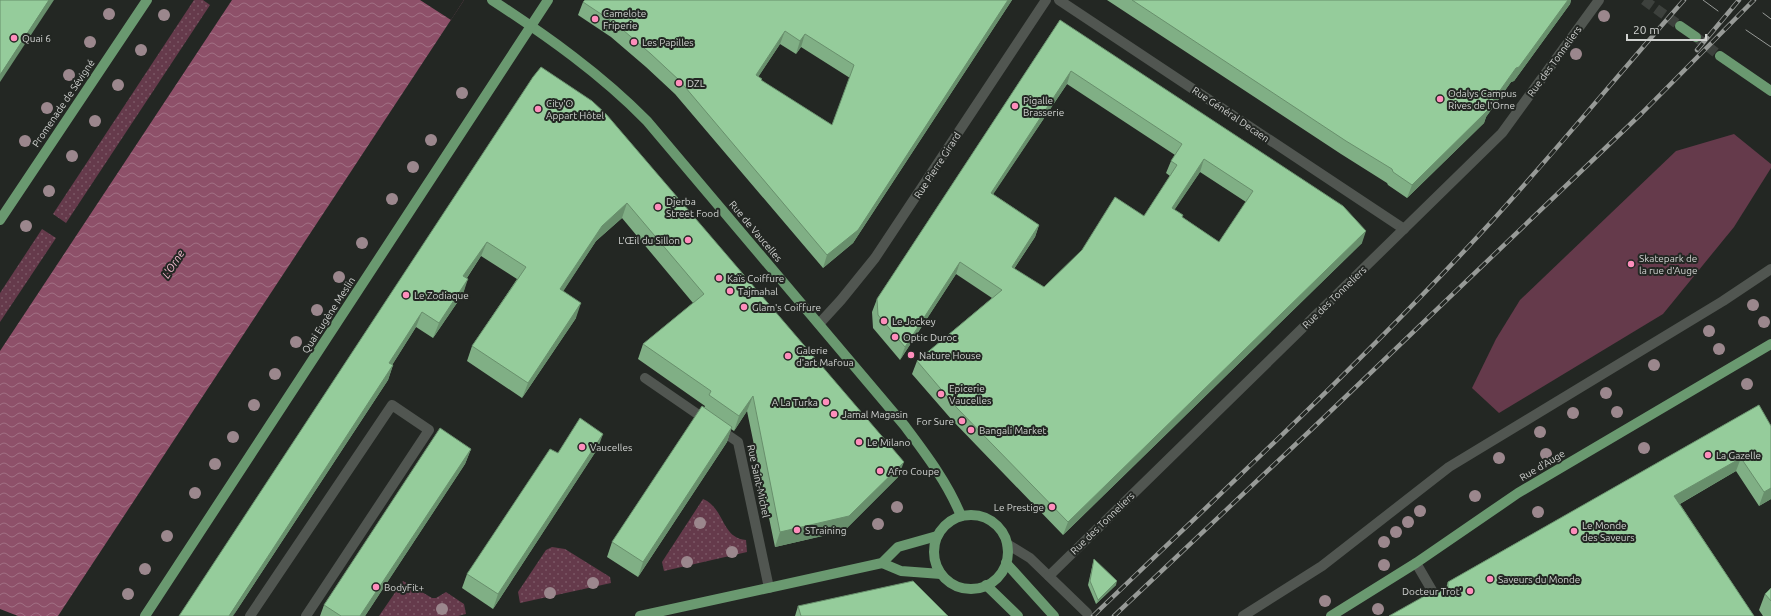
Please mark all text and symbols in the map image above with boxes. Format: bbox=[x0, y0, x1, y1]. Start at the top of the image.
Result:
place label: Camelote Friperie bbox=[603, 8, 646, 31]
marker: Camelote Friperie bbox=[590, 14, 600, 24]
scale bar bbox=[1627, 16, 1706, 42]
text: 20 m bbox=[1633, 23, 1660, 36]
street label: Rue des Tonneliers bbox=[1525, 24, 1584, 99]
marker: Quai 6 bbox=[9, 33, 19, 43]
place label: Quai 6 bbox=[22, 33, 51, 44]
marker: Les Papilles bbox=[629, 37, 639, 47]
place label: Les Papilles bbox=[642, 37, 694, 48]
street label: Promenade de Sévigné bbox=[30, 58, 97, 149]
marker: DZL bbox=[674, 78, 684, 88]
place label: DZL bbox=[687, 78, 705, 89]
street label: Rue Général Decaen bbox=[1190, 85, 1271, 144]
place label: Odalys Campus Rives de l'Orne bbox=[1448, 88, 1517, 111]
marker: Odalys Campus Rives de l'Orne bbox=[1435, 94, 1445, 104]
place label: Pigalle Brasserie bbox=[1023, 95, 1064, 118]
place label: City'O Appart Hôtel bbox=[546, 98, 605, 121]
marker: Pigalle Brasserie bbox=[1010, 101, 1020, 111]
marker: City'O Appart Hôtel bbox=[533, 104, 543, 114]
street label: Rue Pierre Girard bbox=[912, 130, 963, 200]
place label: Djerba Street Food bbox=[666, 196, 719, 219]
street label: Rue de Vaucelles bbox=[727, 199, 784, 264]
marker: Djerba Street Food bbox=[653, 202, 663, 212]
place label: L'Œil du Sillon bbox=[618, 235, 680, 246]
marker: L'Œil du Sillon bbox=[683, 235, 693, 245]
water label: L'Orne bbox=[160, 247, 187, 280]
place label: Skatepark de la rue d'Auge bbox=[1639, 253, 1697, 276]
marker: Skatepark de la rue d'Auge bbox=[1626, 259, 1636, 269]
street label: Rue des Tonneliers bbox=[1300, 264, 1368, 331]
marker: Kaïs Coiffure bbox=[714, 273, 724, 283]
place label: Kaïs Coiffure bbox=[727, 273, 784, 284]
street label: Quai Eugène Meslin bbox=[300, 275, 357, 355]
marker: Tajmahal bbox=[725, 286, 735, 296]
place label: Tajmahal bbox=[738, 286, 778, 297]
marker: Le Zodiaque bbox=[401, 290, 411, 300]
place label: Le Zodiaque bbox=[414, 290, 469, 301]
marker: Glam's Coiffure bbox=[739, 302, 749, 312]
place label: Glam's Coiffure bbox=[752, 302, 821, 313]
marker: Le Jockey bbox=[879, 316, 889, 326]
place label: Le Jockey bbox=[892, 316, 936, 327]
marker: Optic Duroc bbox=[890, 332, 900, 342]
place label: Optic Duroc bbox=[903, 332, 957, 343]
place label: Galerie d'art Mafoua bbox=[796, 345, 854, 368]
marker: Nature House bbox=[906, 350, 916, 360]
place label: Nature House bbox=[919, 350, 981, 361]
marker: Galerie d'art Mafoua bbox=[783, 351, 793, 361]
place label: Epicerie Vaucelles bbox=[949, 383, 991, 406]
marker: Epicerie Vaucelles bbox=[936, 389, 946, 399]
place label: A La Turka bbox=[772, 397, 818, 408]
marker: A La Turka bbox=[821, 397, 831, 407]
marker: Jamal Magasin bbox=[829, 409, 839, 419]
place label: Jamal Magasin bbox=[842, 409, 908, 420]
place label: For Sure bbox=[917, 416, 954, 427]
marker: For Sure bbox=[957, 416, 967, 426]
marker: Bangali Market bbox=[966, 425, 976, 435]
place label: Bangali Market bbox=[979, 425, 1046, 436]
marker: Le Milano bbox=[854, 437, 864, 447]
place label: Le Milano bbox=[867, 437, 911, 448]
marker: Vaucelles bbox=[577, 442, 587, 452]
place label: Vaucelles bbox=[590, 442, 632, 453]
street label: Rue Saint-Michel bbox=[745, 444, 772, 519]
street label: Rue d'Auge bbox=[1518, 448, 1567, 483]
marker: La Gazelle bbox=[1703, 450, 1713, 460]
place label: La Gazelle bbox=[1716, 450, 1761, 461]
marker: Afro Coupe bbox=[875, 466, 885, 476]
place label: Afro Coupe bbox=[888, 466, 939, 477]
street label: Rue des Tonneliers bbox=[1068, 490, 1136, 557]
place label: Le Prestige bbox=[994, 502, 1044, 513]
marker: Le Prestige bbox=[1047, 502, 1057, 512]
place label: Le Monde des Saveurs bbox=[1582, 520, 1635, 543]
marker: STraining bbox=[792, 525, 802, 535]
place label: STraining bbox=[805, 525, 846, 536]
marker: Le Monde des Saveurs bbox=[1569, 526, 1579, 536]
marker: Saveurs du Monde bbox=[1485, 574, 1495, 584]
place label: Saveurs du Monde bbox=[1498, 574, 1580, 585]
marker: BodyFit+ bbox=[371, 582, 381, 592]
place label: BodyFit+ bbox=[384, 582, 424, 593]
place label: Docteur Trot' bbox=[1402, 586, 1462, 597]
marker: Docteur Trot' bbox=[1465, 586, 1475, 596]

